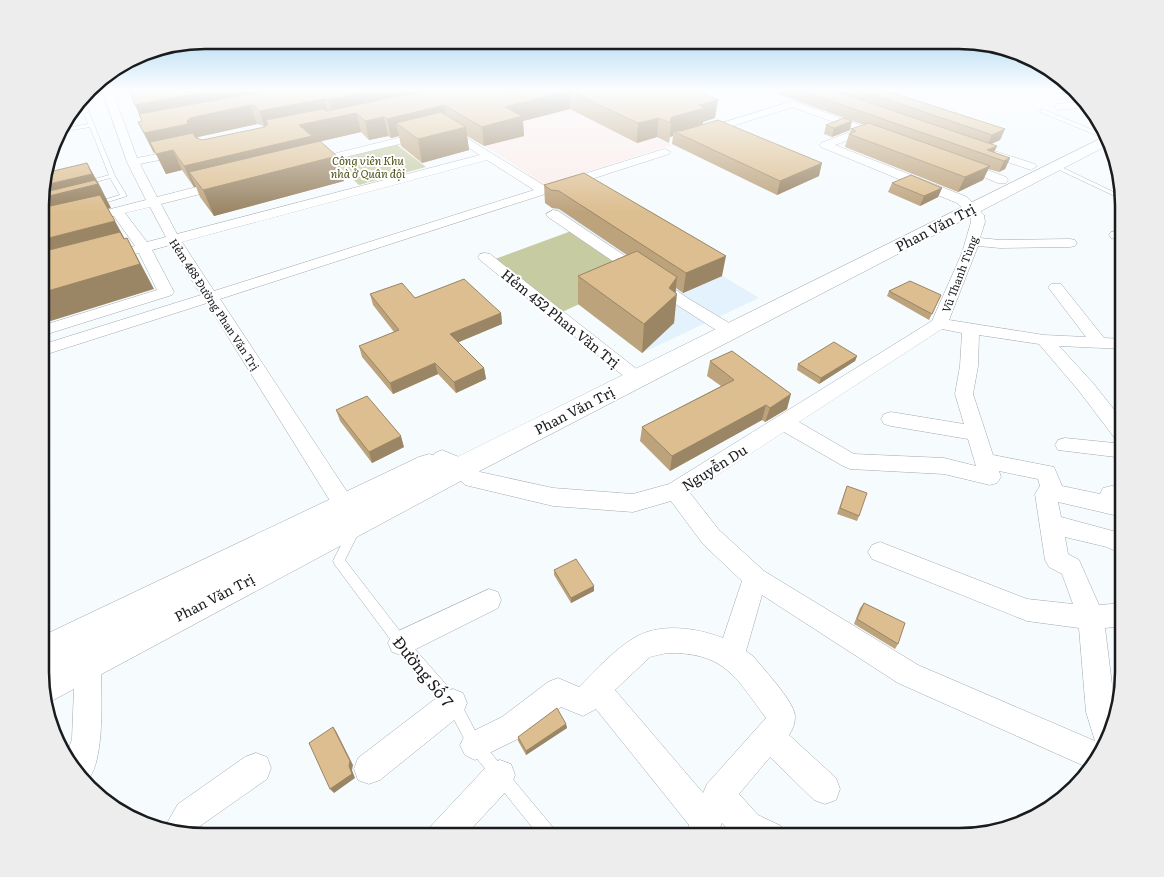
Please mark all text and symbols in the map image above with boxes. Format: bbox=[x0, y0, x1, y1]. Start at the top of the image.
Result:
park label: Công viên Khu nhà ở Quân đội bbox=[331, 152, 406, 181]
street label: Phan Văn Trị bbox=[891, 198, 979, 256]
street label: Vũ Thanh Tùng bbox=[937, 233, 981, 315]
street label: Hẻm 468 Đường Phan Văn Trị bbox=[166, 235, 264, 373]
street label: Hẻm 452 Phan Văn Trị bbox=[497, 264, 625, 372]
street label: Phan Văn Trị bbox=[530, 381, 618, 439]
street label: Nguyễn Du bbox=[677, 439, 751, 495]
street label: Phan Văn Trị bbox=[170, 568, 258, 626]
street label: Đường Số 7 bbox=[388, 630, 460, 712]

